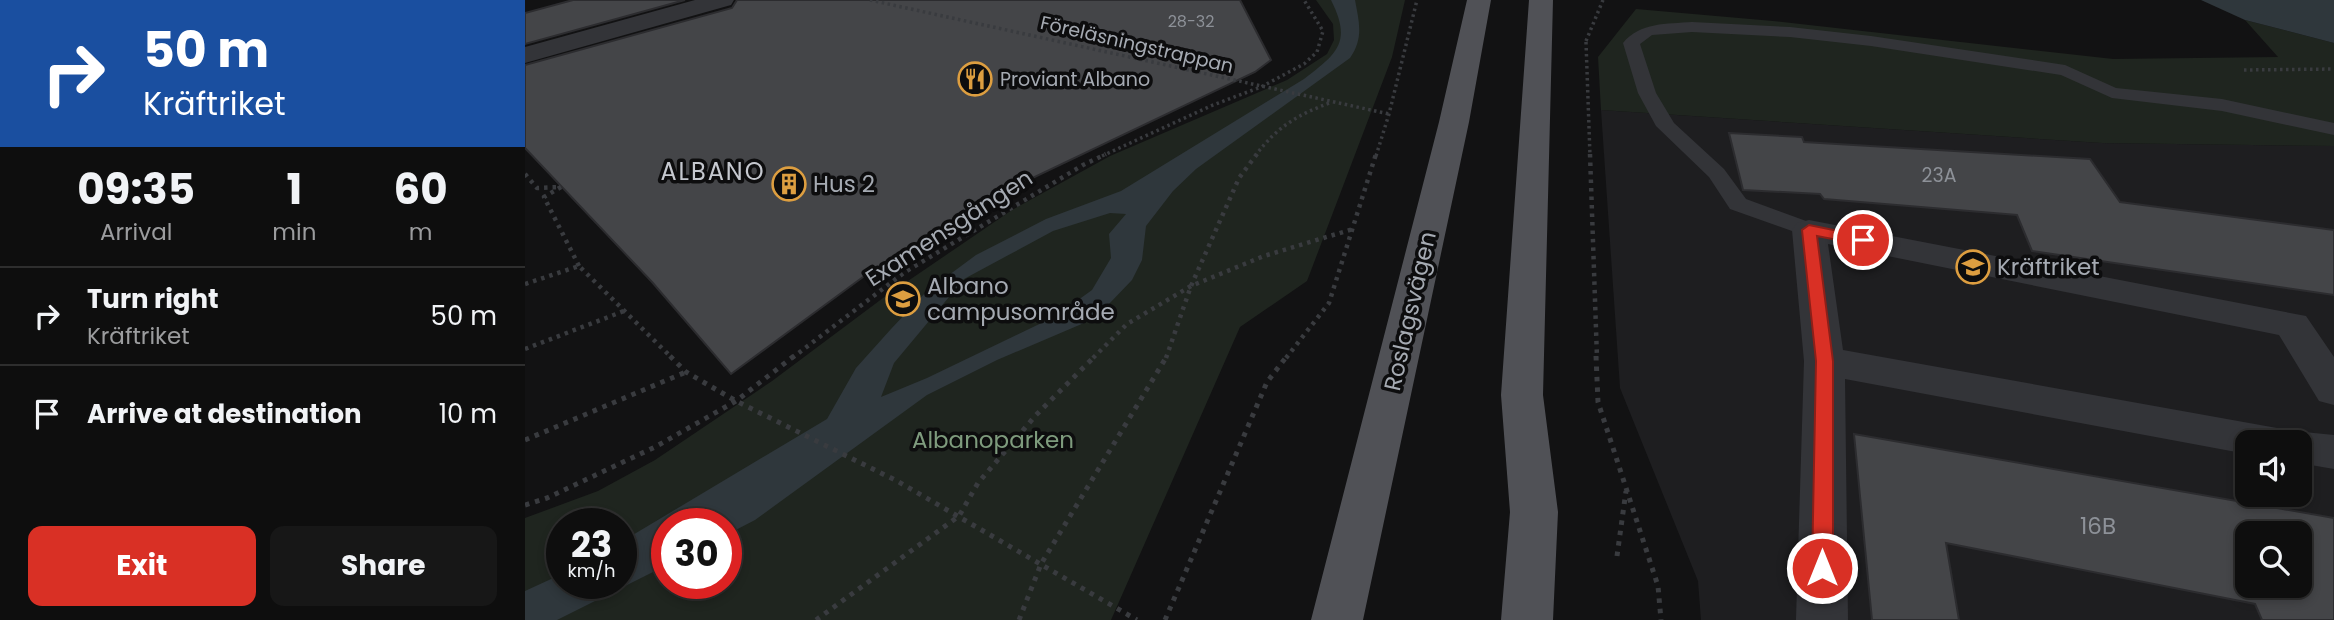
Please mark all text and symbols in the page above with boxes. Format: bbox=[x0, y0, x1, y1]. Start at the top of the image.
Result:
street label: Föreläsningstrappan bbox=[1038, 9, 1236, 80]
house number: 28-32 bbox=[1168, 10, 1214, 33]
text: 50 m bbox=[143, 16, 269, 84]
icon: right bbox=[28, 28, 119, 119]
restaurant icon: Proviant Albano bbox=[956, 60, 994, 98]
place label: Proviant Albano bbox=[1000, 66, 1150, 93]
text: Kräftriket bbox=[143, 81, 286, 126]
district label: ALBANO bbox=[660, 155, 766, 188]
text: 09:35 bbox=[77, 160, 195, 219]
text: 1 bbox=[286, 160, 302, 219]
text: 60 bbox=[394, 160, 448, 219]
street label: Examensgången bbox=[859, 162, 1039, 294]
house number: 23A bbox=[1922, 162, 1957, 189]
building icon: Hus 2 bbox=[770, 165, 808, 203]
place label: Hus 2 bbox=[813, 168, 875, 200]
pin bbox=[1833, 210, 1893, 270]
text: Arrival bbox=[100, 216, 172, 248]
text: min bbox=[272, 216, 316, 248]
text: m bbox=[409, 216, 433, 248]
icon: arrive bbox=[1844, 221, 1882, 259]
street label: Roslagsvägen bbox=[1376, 228, 1444, 394]
school or university icon: Kräftriket bbox=[1954, 248, 1992, 286]
place label: Kräftriket bbox=[1997, 251, 2100, 283]
place label: Albano campusområde bbox=[927, 270, 1115, 328]
school or university icon: Albano campusområde bbox=[884, 280, 922, 318]
text: Turn right bbox=[87, 281, 219, 317]
icon: right bbox=[28, 297, 66, 335]
text: 50 m bbox=[431, 298, 497, 334]
text: Kräftriket bbox=[87, 320, 190, 352]
icon: arrive bbox=[28, 395, 66, 433]
text: Arrive at destination bbox=[87, 396, 362, 432]
text: 10 m bbox=[439, 396, 497, 432]
park label: Albanoparken bbox=[912, 424, 1074, 456]
map controls bbox=[2235, 430, 2312, 598]
button: sound bbox=[2235, 430, 2312, 507]
speed limit sign: 30 bbox=[651, 508, 742, 599]
house number: 16B bbox=[2080, 510, 2116, 542]
text: 23 bbox=[571, 520, 612, 569]
button: search bbox=[2235, 521, 2312, 598]
button: Exit bbox=[28, 526, 256, 606]
button: Share bbox=[270, 526, 497, 606]
position arrow bbox=[1785, 531, 1859, 605]
text: km/h bbox=[568, 558, 615, 583]

